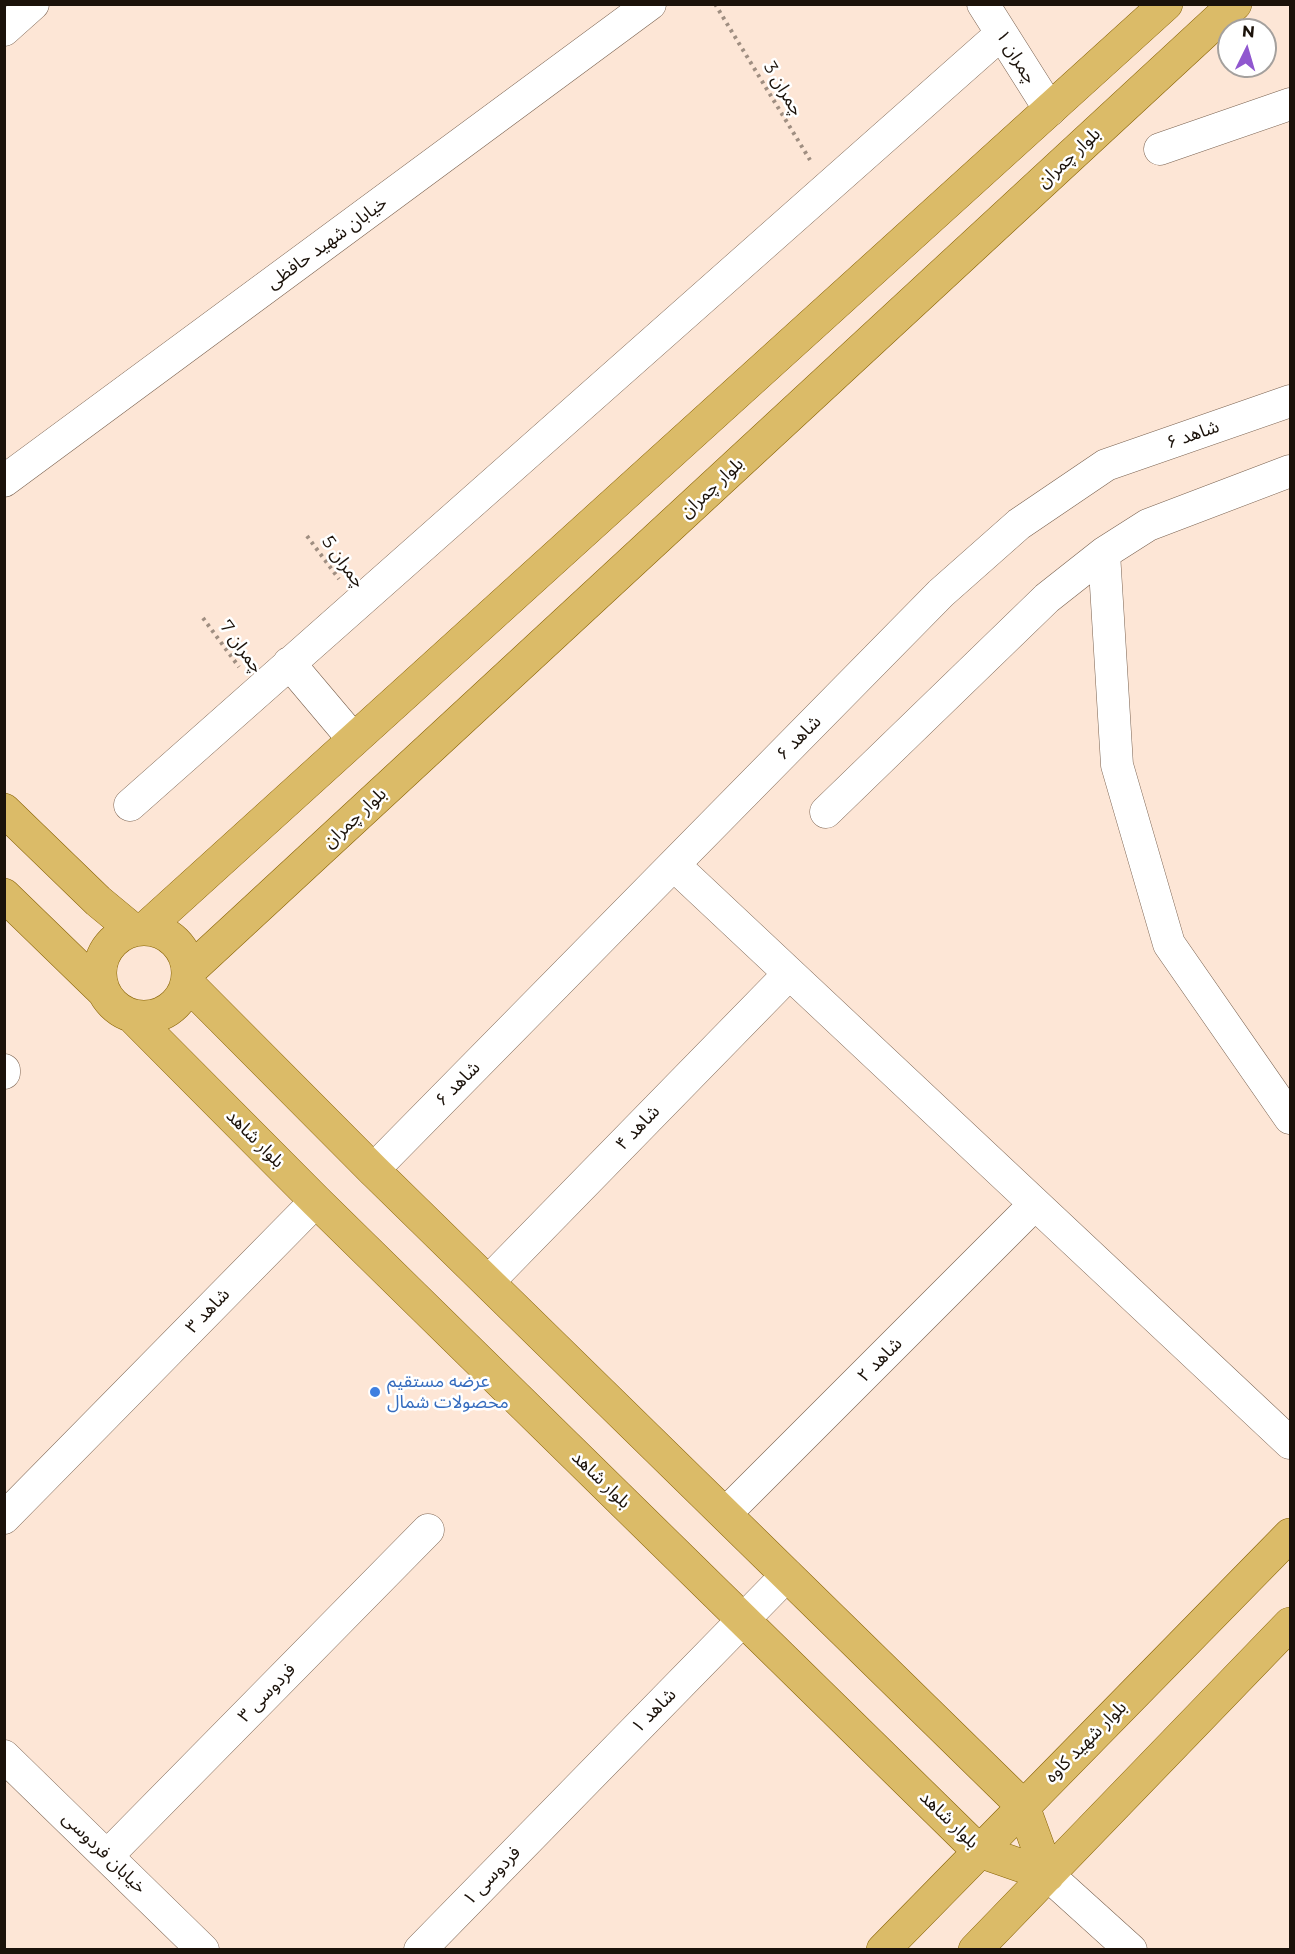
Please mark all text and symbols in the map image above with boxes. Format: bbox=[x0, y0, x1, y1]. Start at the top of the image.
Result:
north arrow bbox=[1217, 18, 1277, 78]
text: N bbox=[1241, 22, 1256, 42]
street label: چمران ۱ bbox=[991, 26, 1041, 88]
street label: چمران 3 bbox=[759, 58, 807, 120]
street label: بلوار چمران bbox=[1033, 123, 1105, 193]
street label: خیابان شهید حافظی bbox=[262, 192, 392, 294]
street label: شاهد ۶ bbox=[1164, 416, 1222, 454]
street label: بلوار چمران bbox=[676, 453, 748, 523]
street label: چمران 5 bbox=[317, 532, 369, 592]
street label: چمران 7 bbox=[215, 617, 267, 677]
street label: شاهد ۶ bbox=[772, 711, 826, 765]
street label: بلوار چمران bbox=[319, 783, 391, 853]
street label: شاهد ۶ bbox=[431, 1057, 485, 1111]
street label: شاهد ۴ bbox=[611, 1101, 665, 1155]
street label: بلوار شاهد bbox=[221, 1105, 289, 1173]
street label: شاهد ۳ bbox=[181, 1284, 235, 1338]
street label: شاهد ۲ bbox=[853, 1333, 907, 1387]
place label: عرضه مستقیم محصولات شمال bbox=[387, 1371, 509, 1414]
marker: عرضه مستقیم محصولات شمال bbox=[368, 1385, 382, 1399]
street label: بلوار شاهد bbox=[567, 1447, 635, 1513]
street label: فردوسی ۳ bbox=[234, 1659, 300, 1727]
street label: شاهد ۱ bbox=[627, 1684, 681, 1738]
street label: بلوار شهید کاوه bbox=[1041, 1697, 1131, 1787]
street label: بلوار شاهد bbox=[915, 1787, 983, 1853]
street label: خیابان فردوسی bbox=[58, 1808, 150, 1898]
street label: فردوسی ۱ bbox=[459, 1842, 525, 1910]

